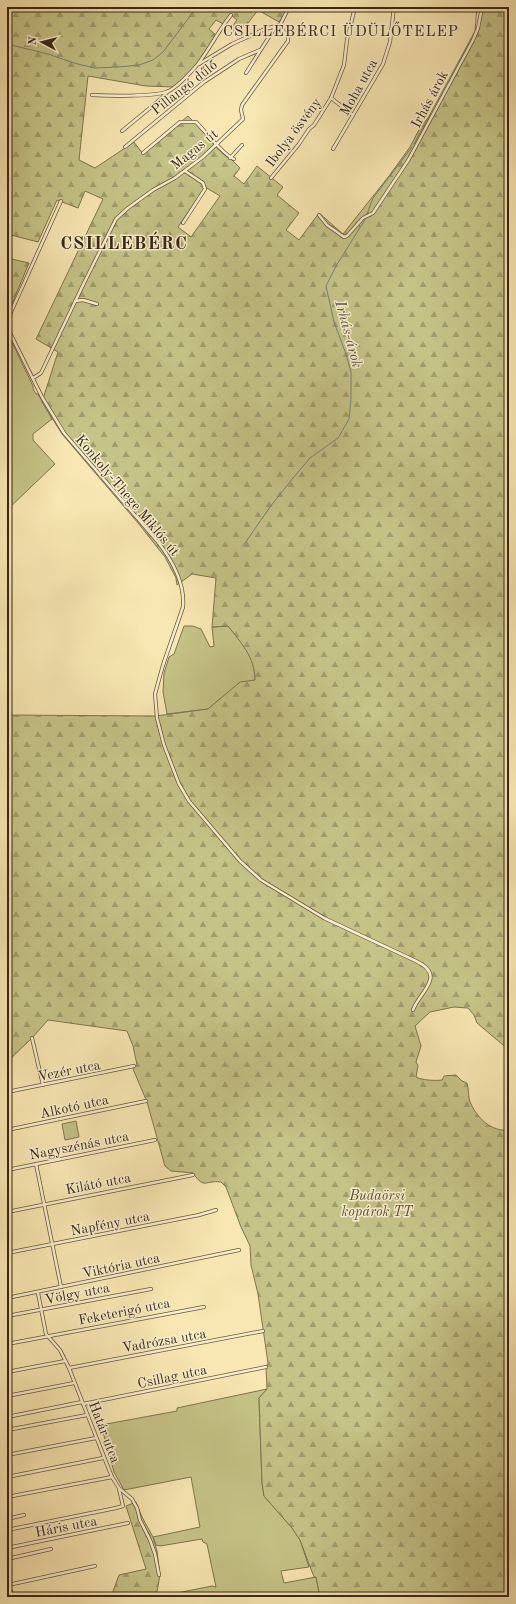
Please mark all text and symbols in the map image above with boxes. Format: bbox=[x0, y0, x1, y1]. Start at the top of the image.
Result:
district label: CSILLEBÉRCI ÜDÜLŐTELEP bbox=[223, 21, 459, 40]
north arrow bbox=[22, 22, 62, 62]
text: N bbox=[28, 36, 40, 46]
street label: Moha utca bbox=[338, 57, 380, 118]
street label: Pillangó dűlő bbox=[149, 58, 220, 118]
street label: Irhás árok bbox=[409, 69, 451, 130]
street label: Ibolya ösvény bbox=[263, 95, 325, 170]
street label: Magas út bbox=[169, 127, 221, 173]
district label: CSILLEBÉRC bbox=[60, 231, 188, 253]
water label: Irhás-árok bbox=[331, 298, 364, 370]
street label: Konkoly-Thege Miklós út bbox=[73, 432, 182, 559]
street label: Vezér utca bbox=[37, 1058, 102, 1084]
street label: Alkotó utca bbox=[39, 1093, 110, 1121]
street label: Nagyszénás utca bbox=[28, 1129, 130, 1163]
street label: Kilátó utca bbox=[64, 1171, 132, 1197]
park label: Budaörsi kopárok TT bbox=[342, 1189, 414, 1220]
street label: Napfény utca bbox=[69, 1209, 151, 1239]
street label: Viktória utca bbox=[81, 1251, 161, 1281]
street label: Völgy utca bbox=[44, 1281, 111, 1307]
street label: Feketerigó utca bbox=[77, 1296, 171, 1328]
street label: Vadrózsa utca bbox=[121, 1327, 207, 1355]
street label: Csillag utca bbox=[136, 1363, 208, 1391]
street label: Határ utca bbox=[86, 1400, 122, 1465]
street label: Háris utca bbox=[34, 1514, 98, 1540]

